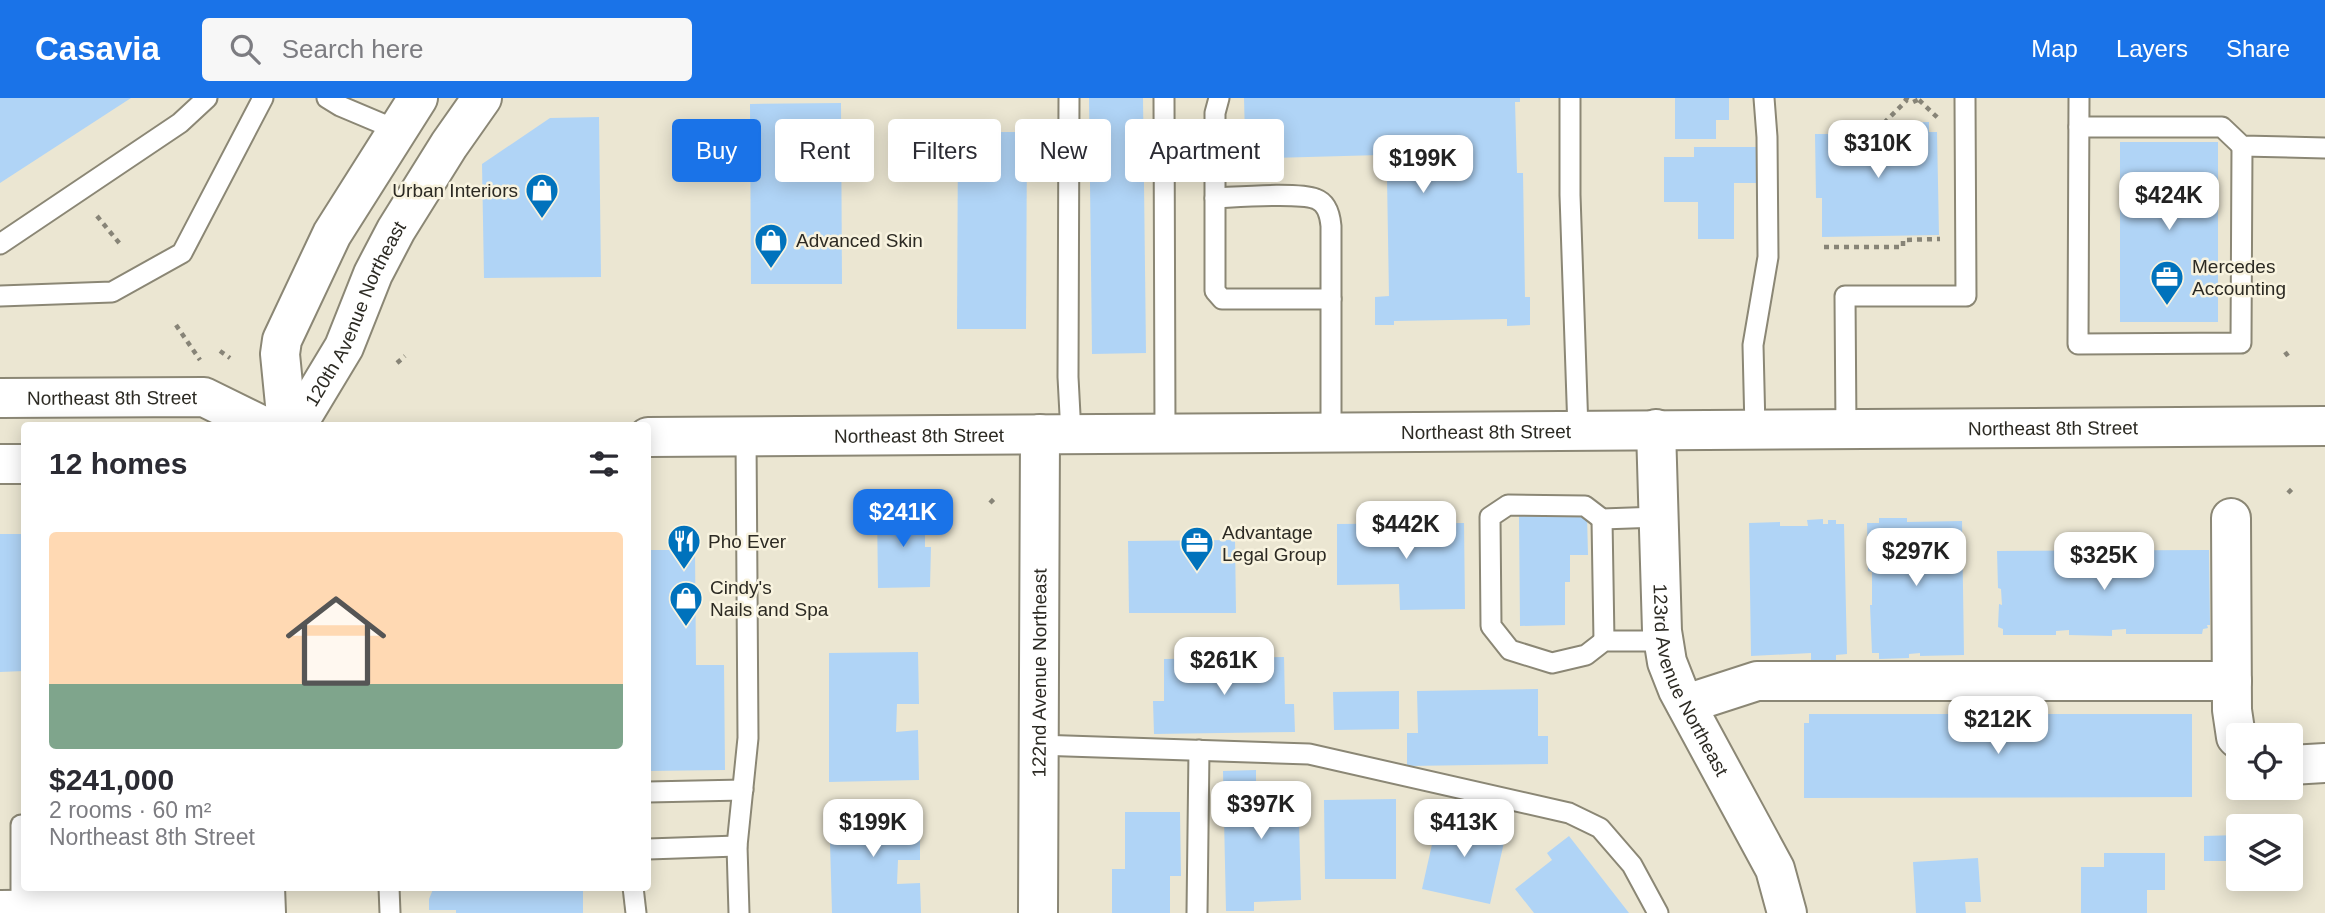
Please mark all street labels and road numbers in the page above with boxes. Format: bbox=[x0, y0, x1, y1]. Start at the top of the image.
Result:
street label: 120th Avenue Northeast bbox=[300, 217, 410, 410]
street label: Northeast 8th Street bbox=[27, 387, 198, 408]
street label: Northeast 8th Street bbox=[1968, 417, 2139, 439]
street label: Northeast 8th Street bbox=[1401, 420, 1572, 443]
street label: Northeast 8th Street bbox=[834, 424, 1005, 446]
street label: 122nd Avenue Northeast bbox=[1028, 568, 1050, 778]
street label: 123rd Avenue Northeast bbox=[1650, 583, 1733, 780]

